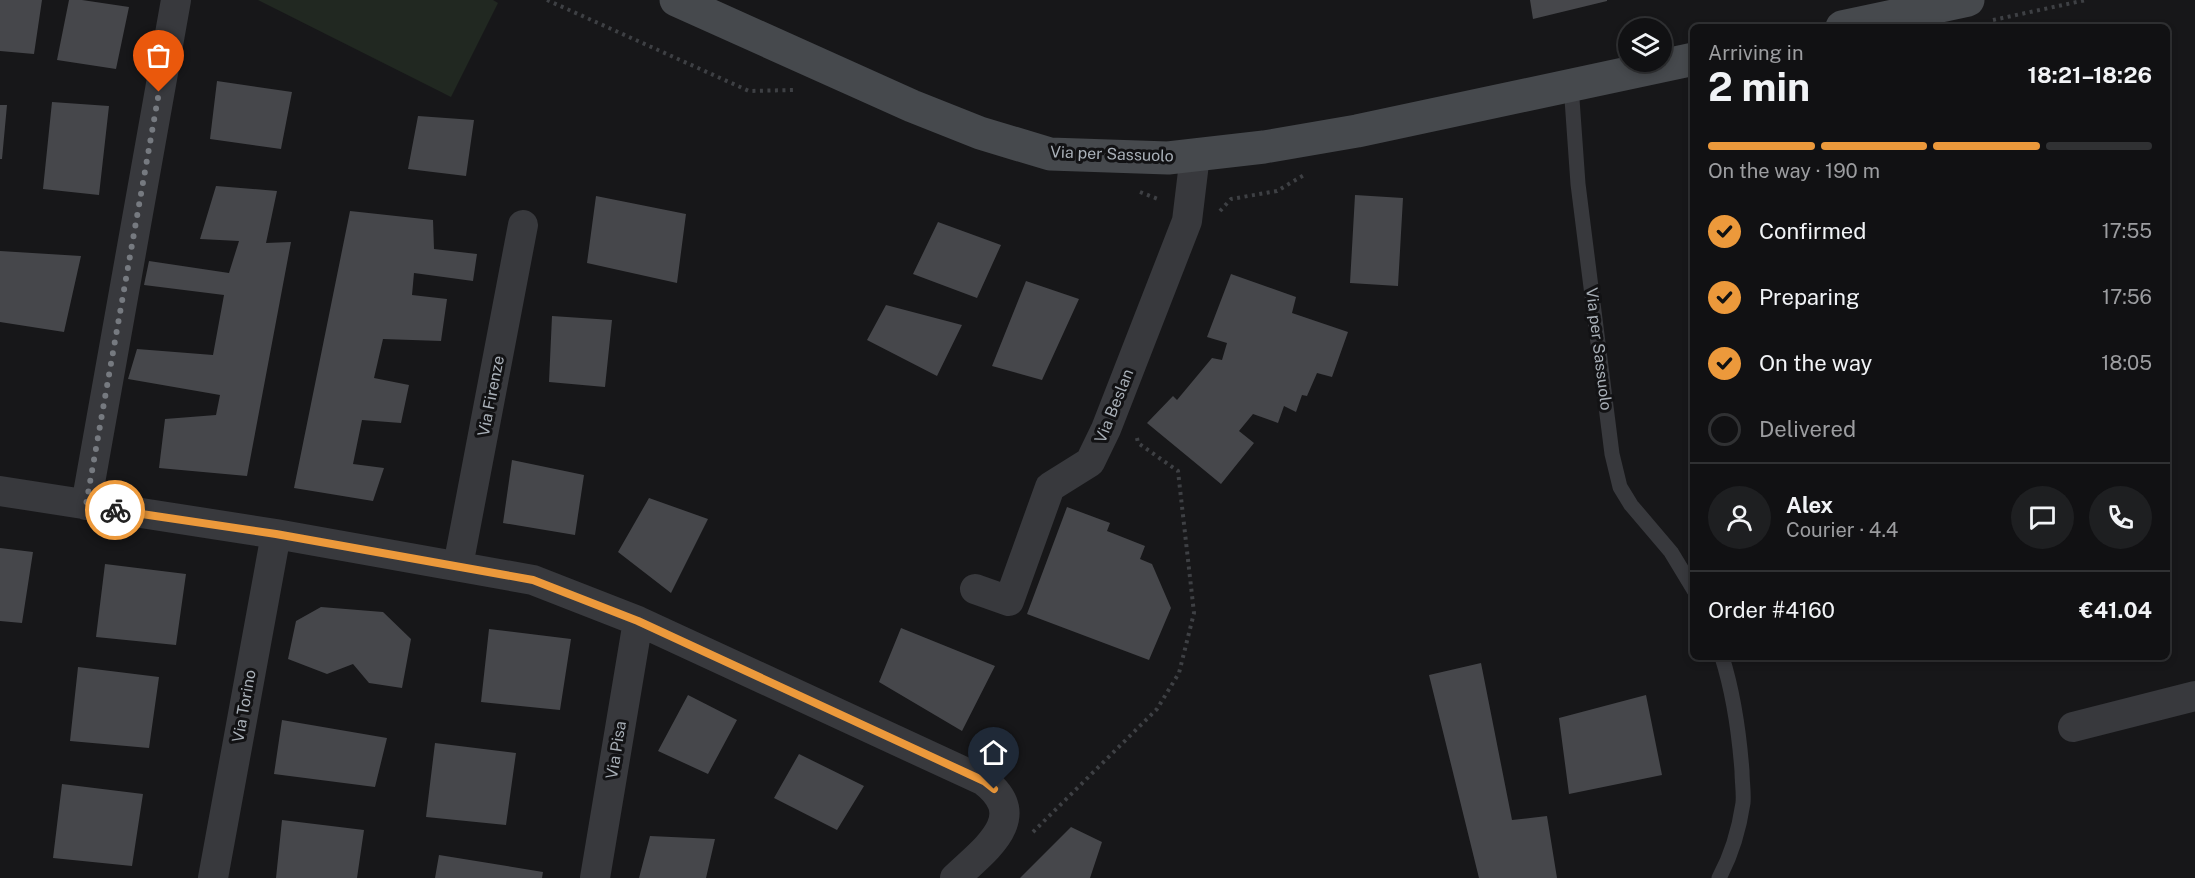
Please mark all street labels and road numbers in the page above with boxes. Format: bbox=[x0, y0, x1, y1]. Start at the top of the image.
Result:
street label: Via per Sassuolo bbox=[1050, 142, 1174, 166]
street label: Via per Sassuolo bbox=[1582, 286, 1616, 412]
street label: Via Firenze bbox=[474, 354, 508, 438]
street label: Via Beslan bbox=[1091, 366, 1137, 446]
street label: Via Torino bbox=[228, 668, 260, 744]
street label: Via Pisa bbox=[602, 720, 630, 780]

